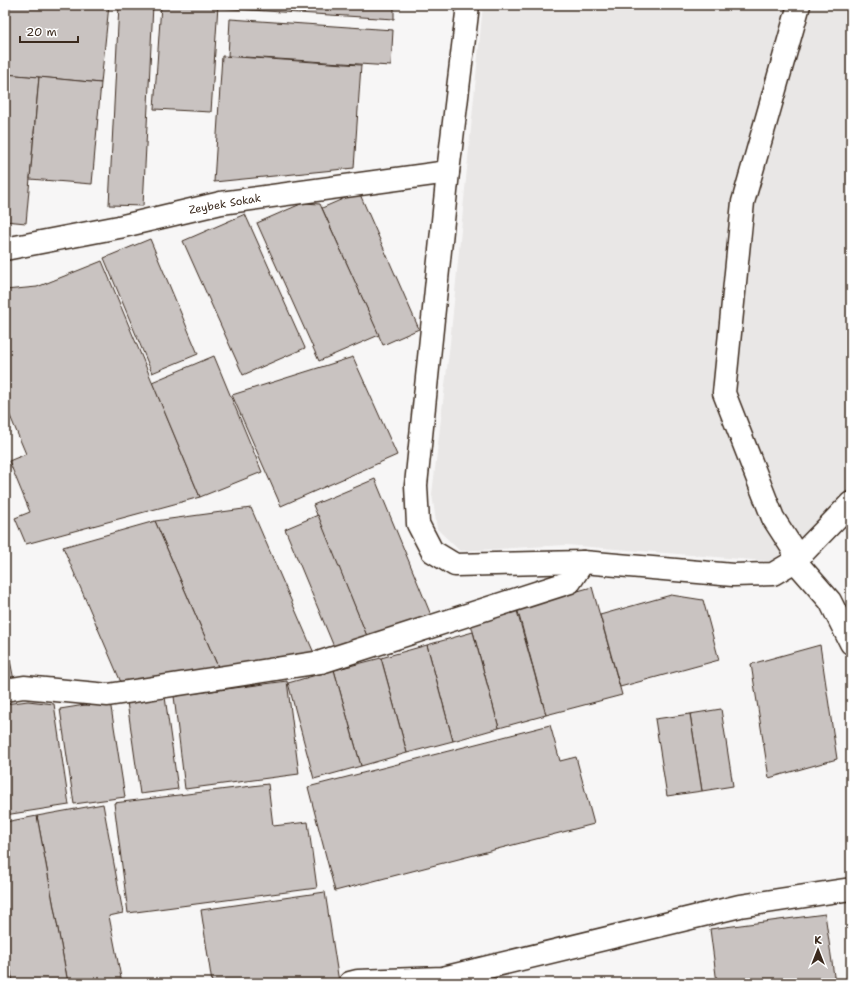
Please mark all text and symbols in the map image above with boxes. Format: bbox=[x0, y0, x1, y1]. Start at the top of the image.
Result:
scale bar bbox=[20, 18, 78, 44]
text: 20 m bbox=[26, 24, 57, 40]
street label: Zeybek Sokak bbox=[188, 190, 262, 218]
north arrow bbox=[798, 930, 838, 970]
text: K bbox=[814, 933, 822, 948]

